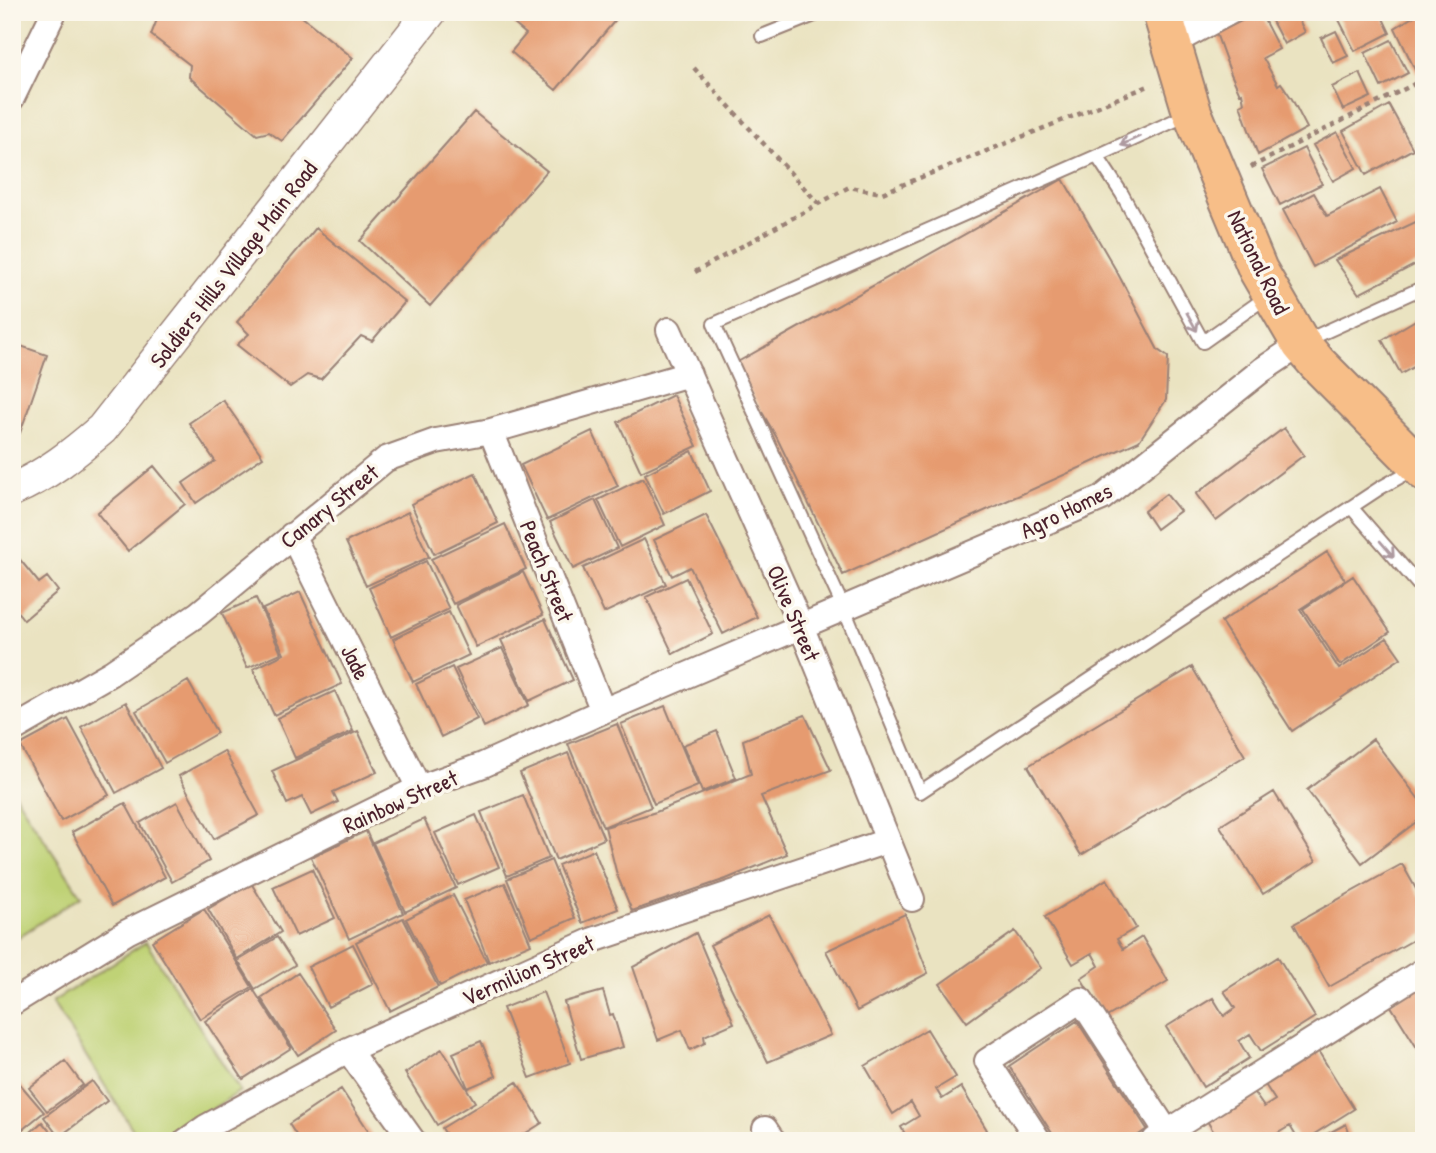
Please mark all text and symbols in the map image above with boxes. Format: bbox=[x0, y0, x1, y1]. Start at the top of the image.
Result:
one-way arrow bbox=[1120, 135, 1141, 148]
street label: Soldiers Hills Village Main Road bbox=[142, 154, 324, 374]
street label: National Road bbox=[1220, 205, 1298, 319]
one-way arrow bbox=[1186, 311, 1199, 332]
street label: Canary Street bbox=[273, 456, 386, 555]
street label: Agro Homes bbox=[1015, 474, 1117, 546]
street label: Peach Street bbox=[513, 516, 582, 627]
one-way arrow bbox=[1379, 540, 1395, 558]
street label: Olive Street bbox=[760, 560, 828, 667]
street label: Jade bbox=[334, 639, 378, 685]
street label: Rainbow Street bbox=[337, 761, 464, 840]
street label: Vermilion Street bbox=[457, 927, 600, 1013]

